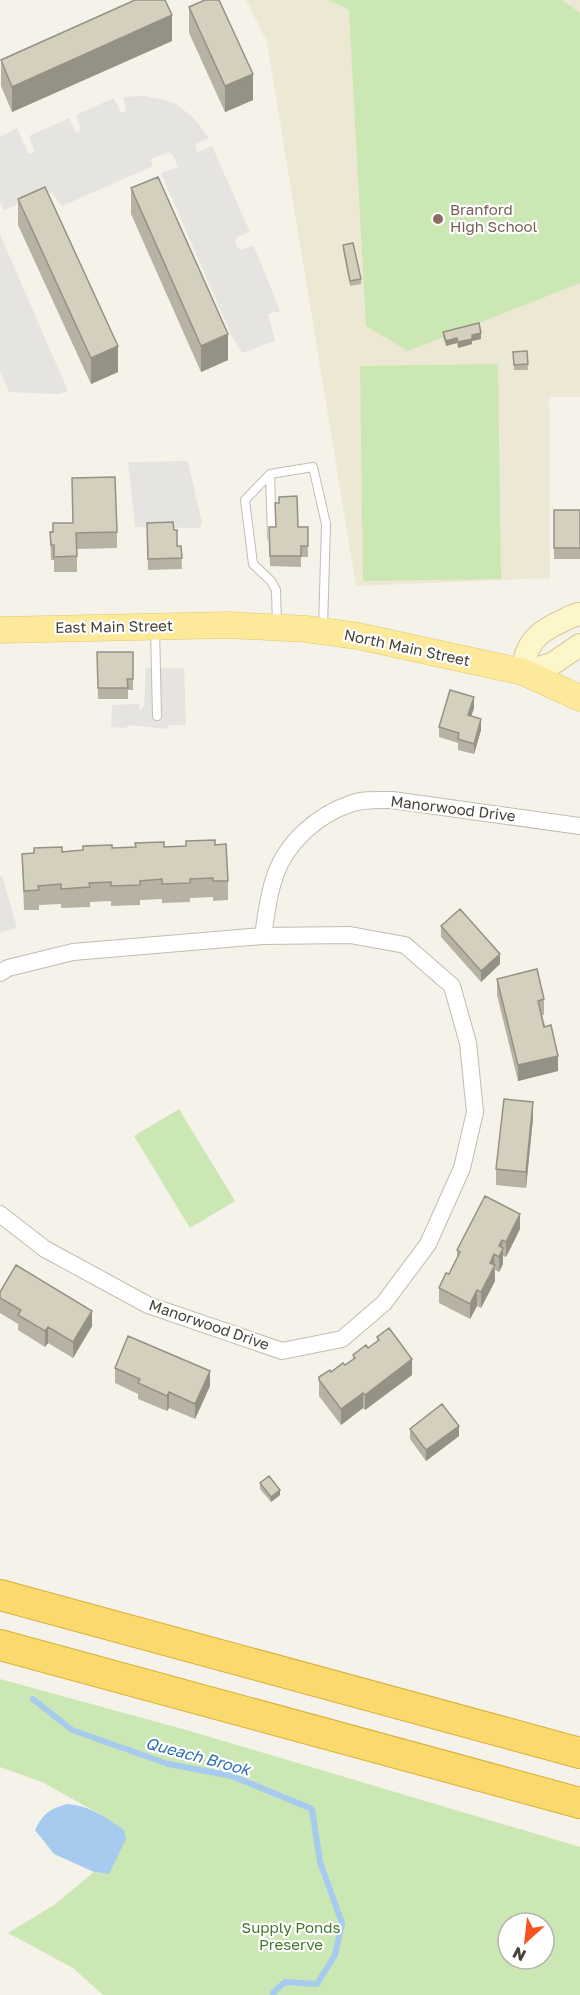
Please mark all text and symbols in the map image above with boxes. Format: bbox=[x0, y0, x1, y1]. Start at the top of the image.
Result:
place label: Branford High School bbox=[450, 200, 538, 235]
marker: Branford High School bbox=[431, 212, 445, 226]
street label: East Main Street bbox=[55, 616, 173, 636]
street label: North Main Street bbox=[343, 625, 472, 669]
street label: Manorwood Drive bbox=[390, 791, 517, 825]
street label: Manorwood Drive bbox=[147, 1295, 272, 1353]
water label: Queach Brook bbox=[144, 1732, 254, 1780]
north arrow bbox=[496, 1911, 556, 1971]
park label: Supply Ponds Preserve bbox=[242, 1918, 340, 1953]
text: N bbox=[509, 1943, 529, 1966]

